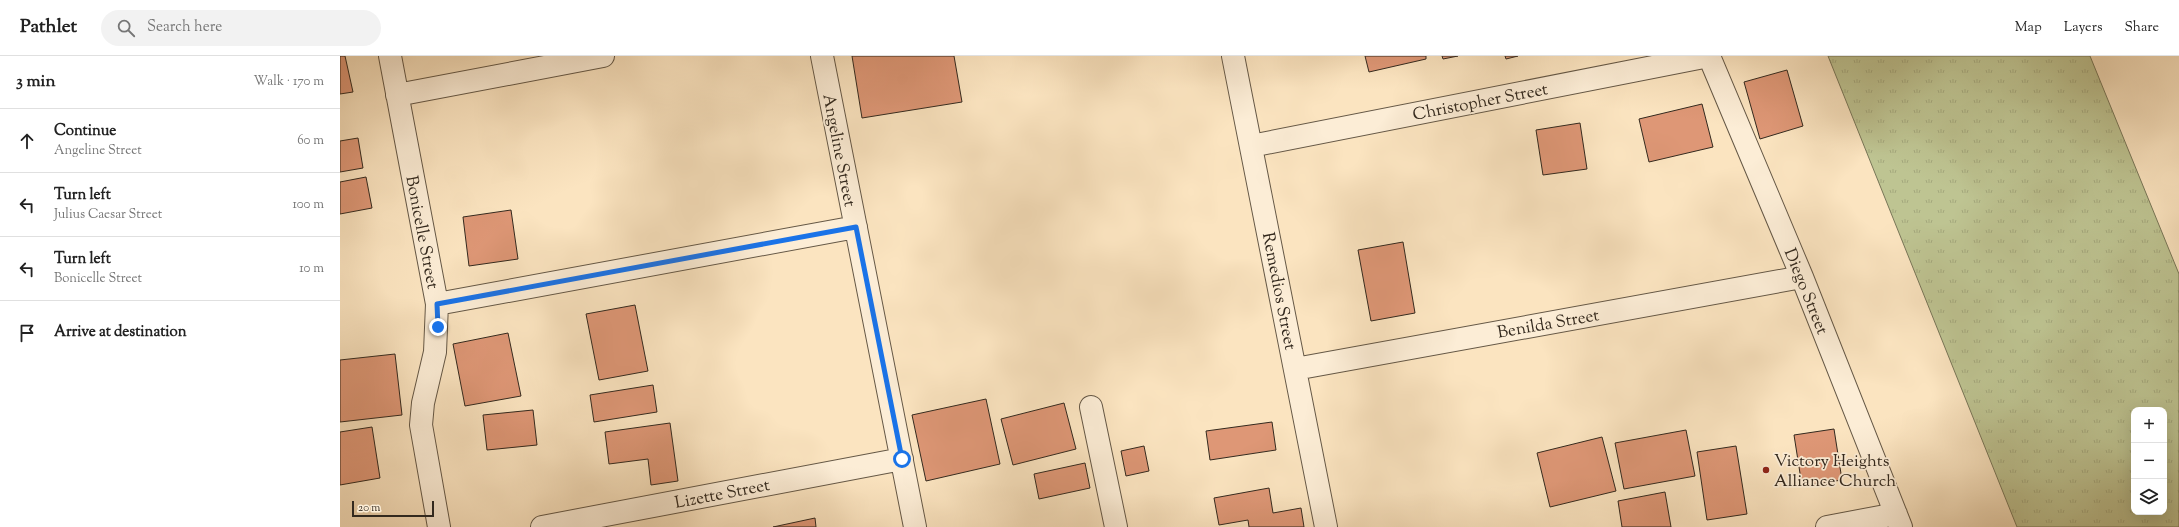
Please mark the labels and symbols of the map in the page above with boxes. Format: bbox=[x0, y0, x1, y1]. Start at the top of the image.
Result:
street label: Christopher Street bbox=[1411, 78, 1550, 128]
street label: Angeline Street bbox=[815, 92, 861, 209]
street label: Bonicelle Street bbox=[398, 174, 444, 291]
street label: Remedios Street bbox=[1255, 231, 1301, 352]
street label: Diego Street bbox=[1777, 245, 1833, 339]
street label: Benilda Street bbox=[1496, 304, 1601, 346]
route end bbox=[429, 318, 447, 336]
route start bbox=[893, 450, 911, 468]
place label: Victory Heights Alliance Church bbox=[1774, 450, 1896, 494]
marker: Victory Heights Alliance Church bbox=[1761, 465, 1771, 475]
street label: Lizette Street bbox=[673, 474, 772, 516]
scale bar bbox=[352, 499, 434, 518]

